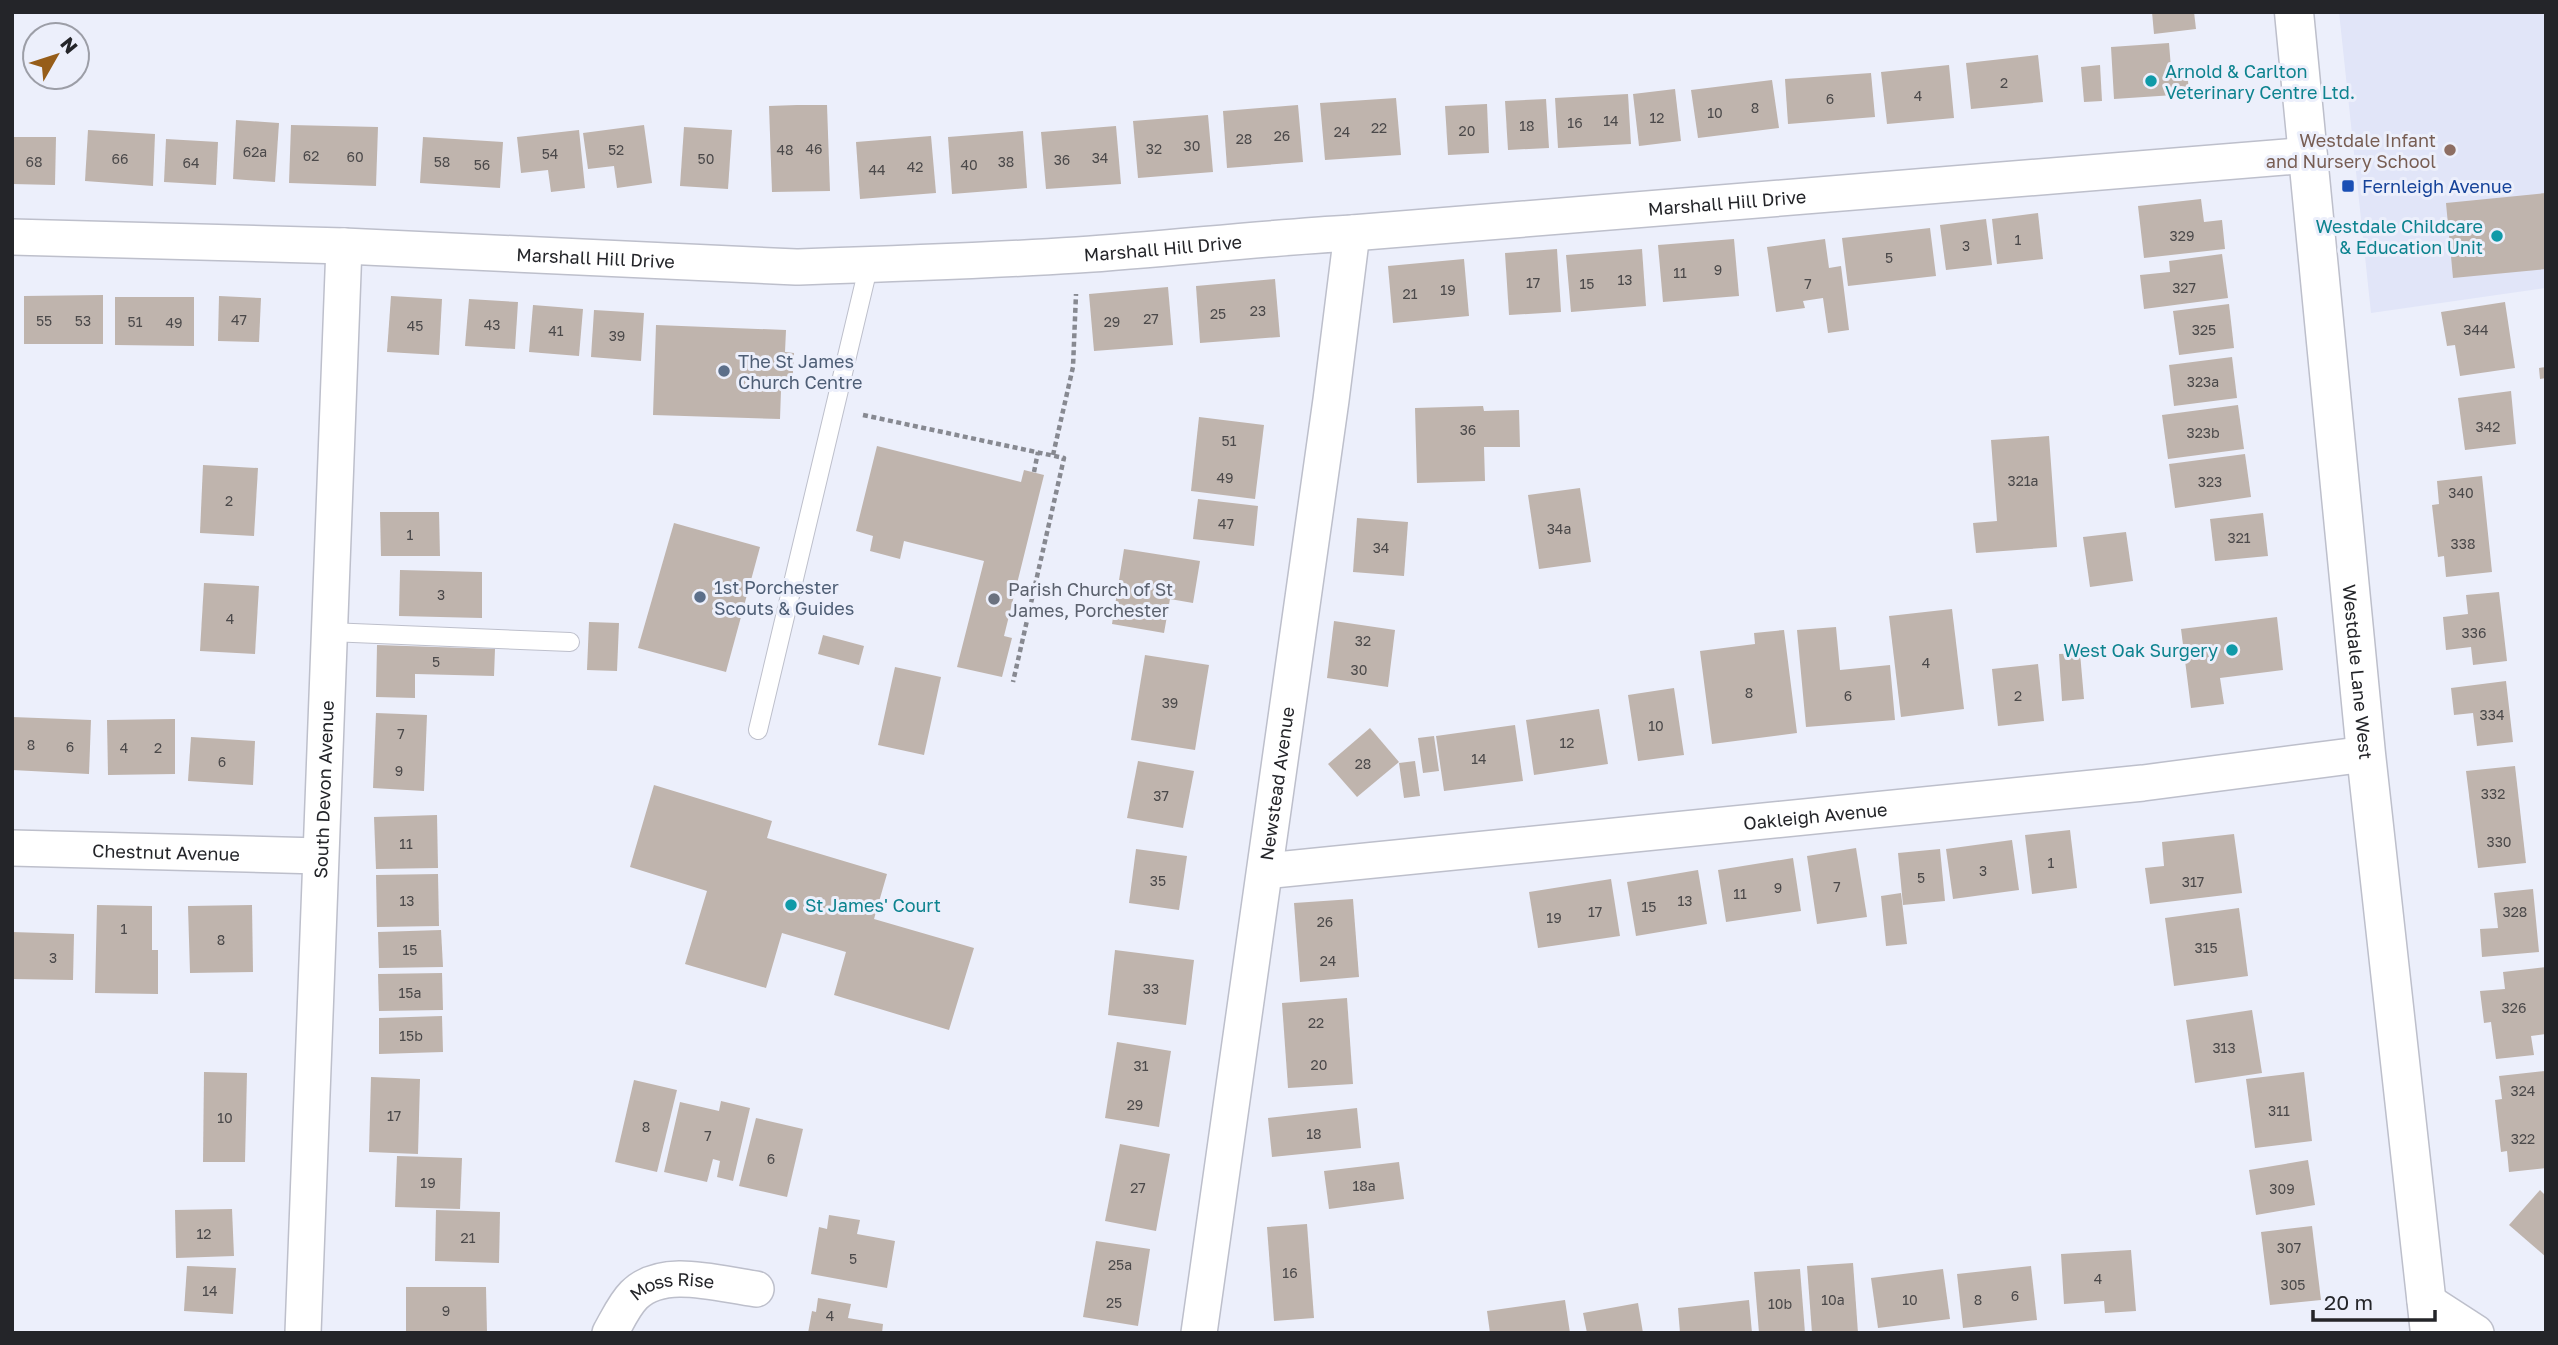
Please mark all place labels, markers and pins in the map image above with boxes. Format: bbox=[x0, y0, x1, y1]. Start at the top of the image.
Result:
place label: Arnold & Carlton Veterinary Centre Ltd. bbox=[2165, 60, 2355, 103]
marker: Arnold & Carlton Veterinary Centre Ltd. bbox=[2143, 73, 2159, 89]
place label: Westdale Infant and Nursery School bbox=[2266, 129, 2436, 172]
marker: Westdale Infant and Nursery School bbox=[2442, 142, 2458, 158]
place label: Fernleigh Avenue bbox=[2362, 175, 2512, 197]
marker: Fernleigh Avenue bbox=[2340, 178, 2356, 194]
place label: Westdale Childcare & Education Unit bbox=[2315, 215, 2483, 258]
marker: Westdale Childcare & Education Unit bbox=[2489, 228, 2505, 244]
place label: The St James Church Centre bbox=[738, 350, 862, 393]
marker: The St James Church Centre bbox=[716, 363, 732, 379]
place label: 1st Porchester Scouts & Guides bbox=[714, 576, 854, 619]
place label: Parish Church of St James, Porchester bbox=[1008, 578, 1173, 621]
marker: 1st Porchester Scouts & Guides bbox=[692, 589, 708, 605]
marker: Parish Church of St James, Porchester bbox=[986, 591, 1002, 607]
place label: West Oak Surgery bbox=[2063, 639, 2218, 661]
marker: West Oak Surgery bbox=[2224, 642, 2240, 658]
place label: St James' Court bbox=[805, 894, 941, 916]
marker: St James' Court bbox=[783, 897, 799, 913]

